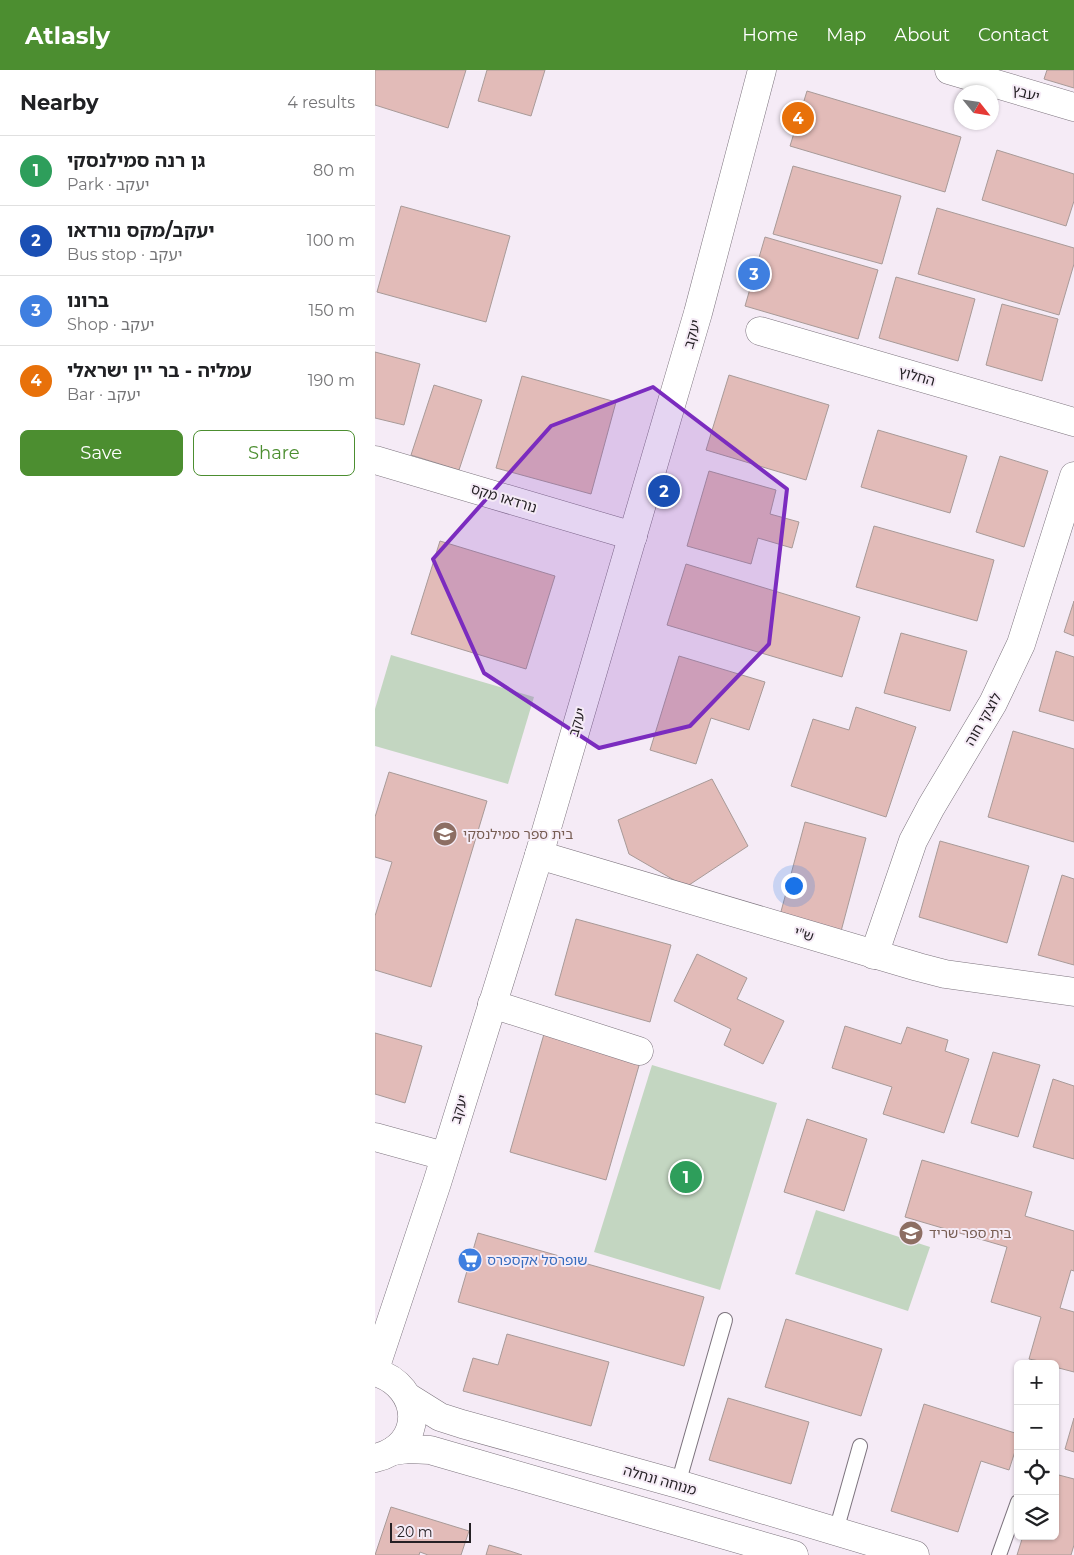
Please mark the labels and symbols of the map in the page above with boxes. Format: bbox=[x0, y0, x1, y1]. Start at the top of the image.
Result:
street label: יעבץ bbox=[1010, 81, 1042, 105]
north arrow bbox=[954, 85, 999, 130]
pin: 4 bbox=[782, 99, 814, 137]
pin: 3 bbox=[738, 255, 770, 293]
street label: יעקב bbox=[679, 317, 705, 351]
street label: החלוץ bbox=[897, 362, 937, 390]
pin: 2 bbox=[648, 472, 680, 510]
street label: נורדאו מקס bbox=[469, 479, 539, 517]
street label: לוצקי חוה bbox=[961, 689, 1005, 749]
street label: יעקב bbox=[564, 705, 590, 739]
school or university icon: בית ספר סמילנסקי bbox=[432, 821, 458, 847]
place label: בית ספר סמילנסקי bbox=[463, 825, 573, 843]
your location bbox=[781, 873, 807, 899]
street label: ש"י bbox=[792, 923, 816, 945]
street label: יעקב bbox=[446, 1092, 472, 1126]
pin: 1 bbox=[670, 1158, 702, 1196]
school or university icon: בית ספר שריד bbox=[898, 1220, 924, 1246]
place label: בית ספר שריד bbox=[929, 1224, 1012, 1242]
supermarket icon: שופרסל אקספרס bbox=[457, 1247, 483, 1273]
place label: שופרסל אקספרס bbox=[487, 1251, 588, 1269]
street label: מנוחה ונחלה bbox=[621, 1461, 699, 1499]
scale bar bbox=[390, 1520, 471, 1543]

